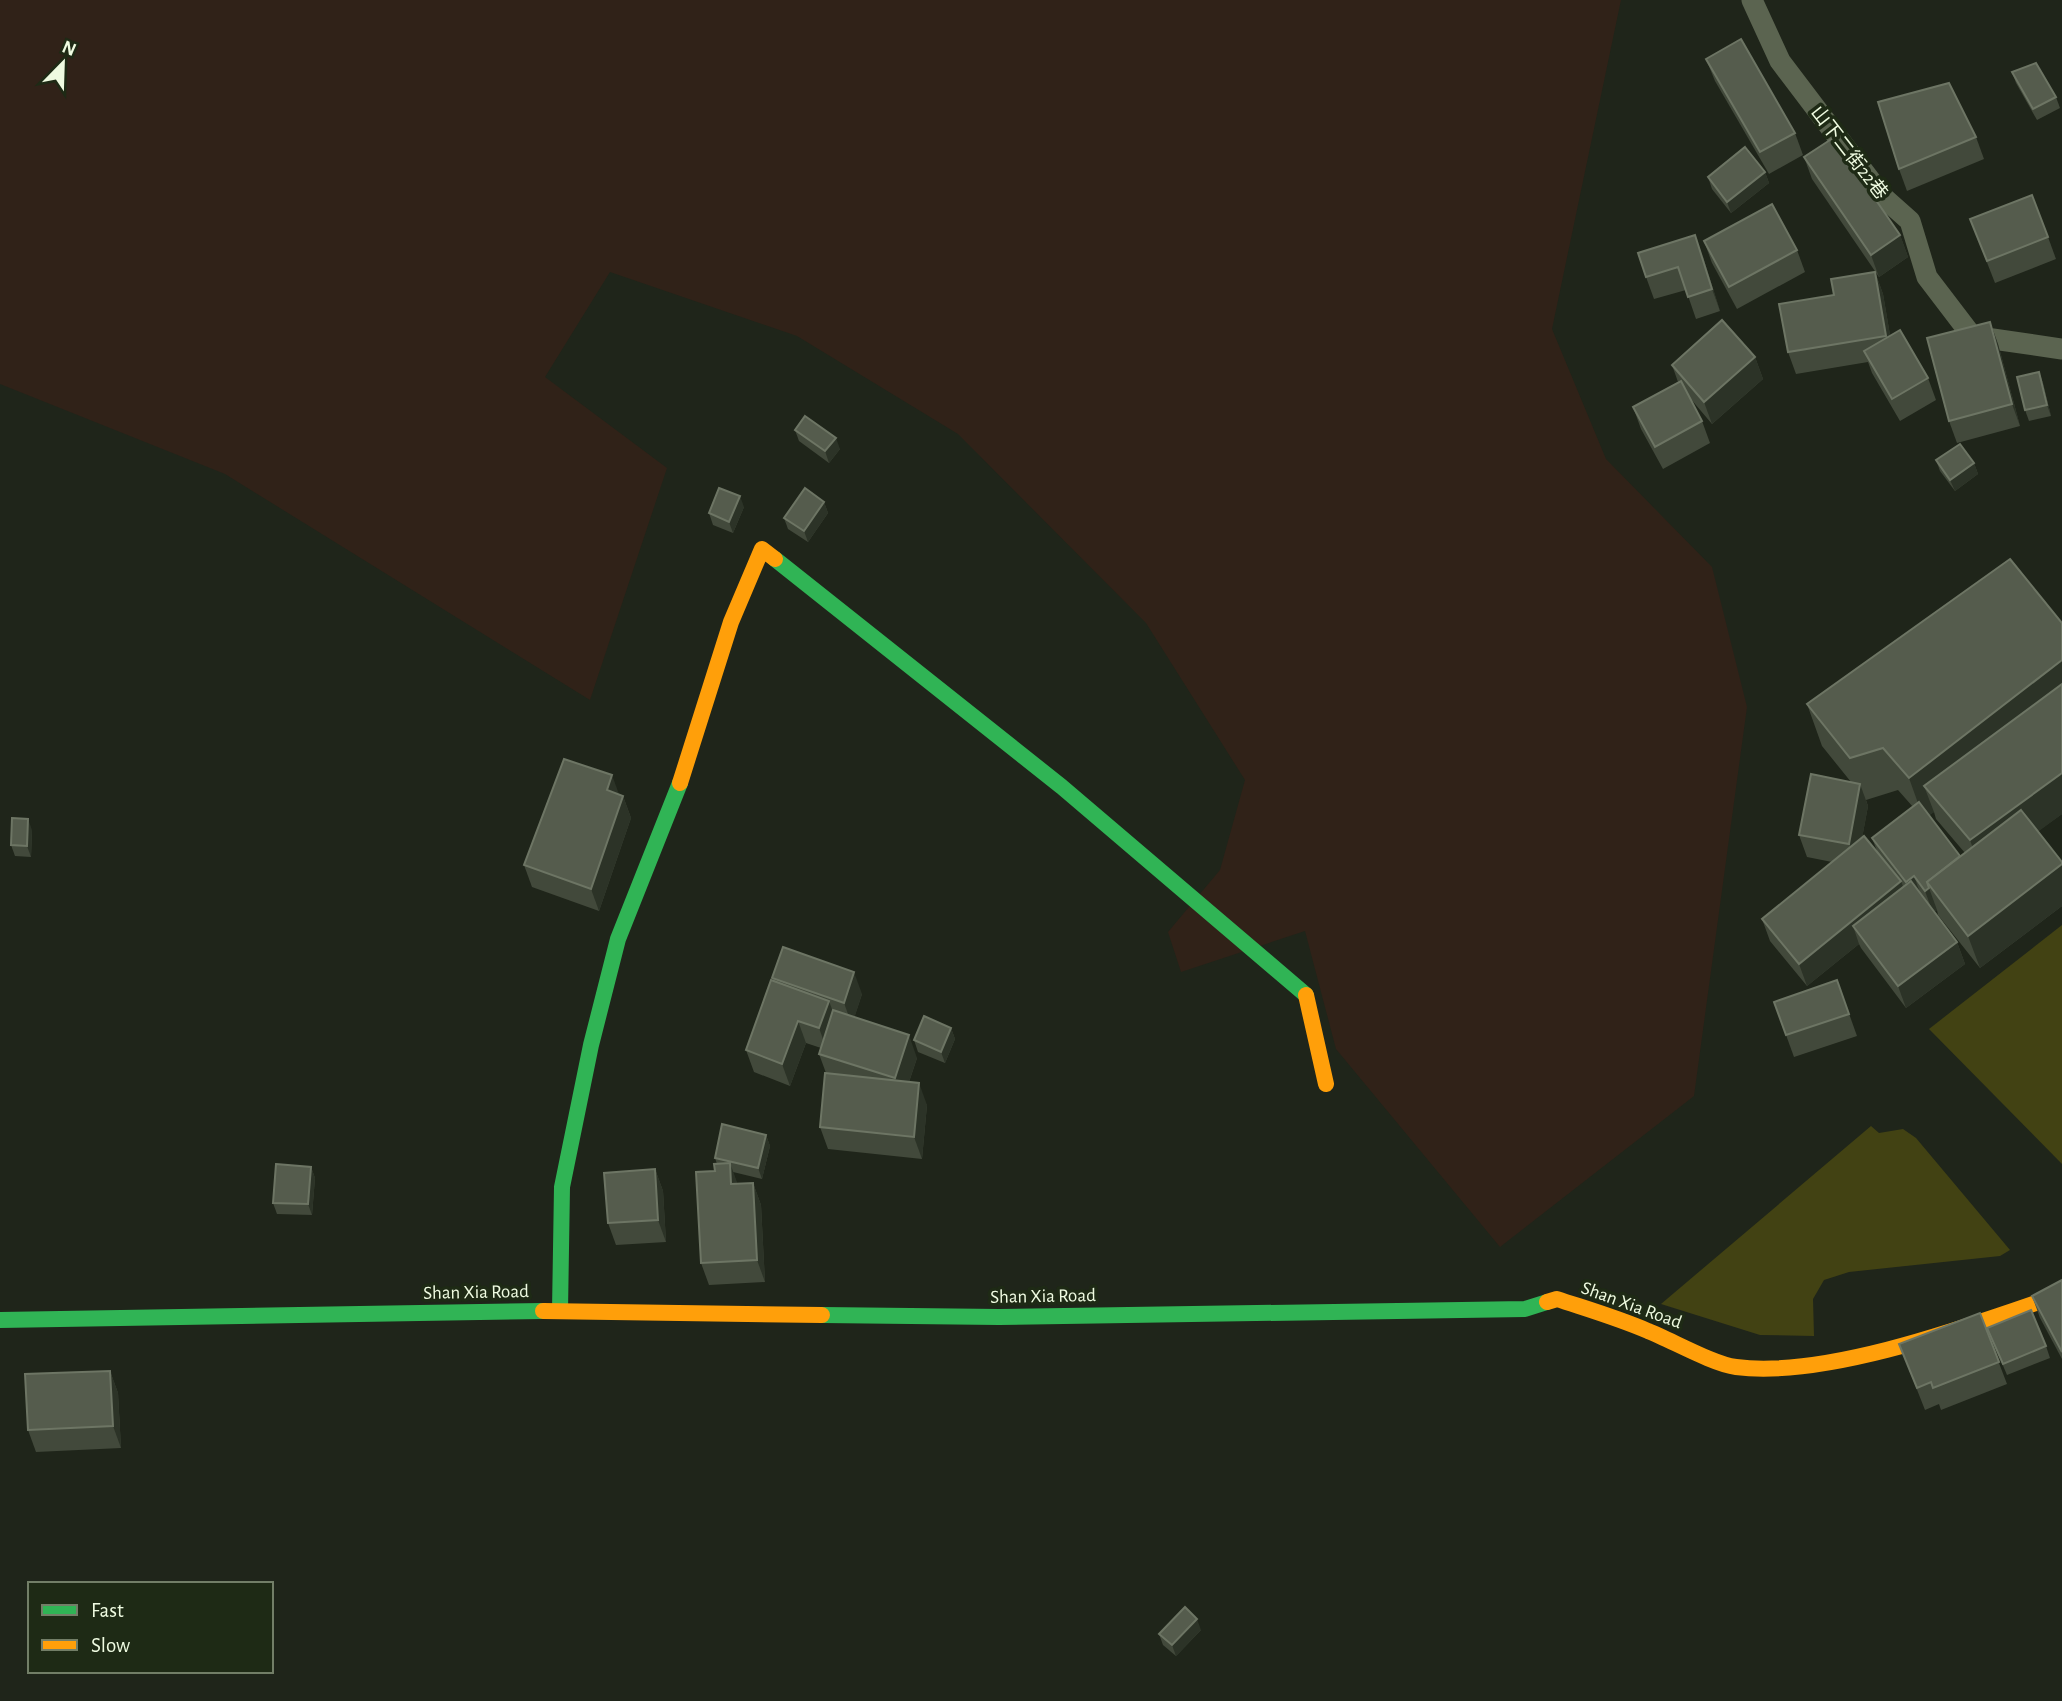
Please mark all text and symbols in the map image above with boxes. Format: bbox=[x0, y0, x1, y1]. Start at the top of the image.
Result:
north arrow bbox=[28, 28, 98, 98]
text: N bbox=[59, 37, 79, 60]
street label: 山下二街22巷 bbox=[1807, 102, 1892, 203]
street label: Shan Xia Road bbox=[1579, 1278, 1685, 1332]
street label: Shan Xia Road bbox=[423, 1282, 529, 1303]
street label: Shan Xia Road bbox=[990, 1286, 1096, 1307]
legend bbox=[28, 1582, 273, 1673]
text: Fast bbox=[91, 1600, 124, 1621]
text: Slow bbox=[91, 1635, 130, 1656]

